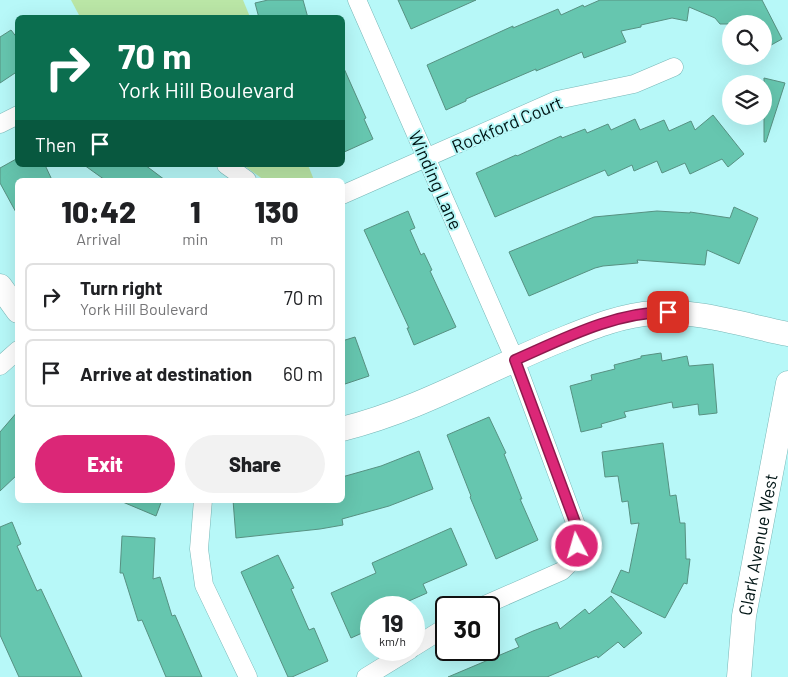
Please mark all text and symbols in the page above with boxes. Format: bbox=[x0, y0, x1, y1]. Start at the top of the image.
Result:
map controls bbox=[722, 15, 772, 125]
button: search bbox=[722, 15, 772, 65]
text: 70 m bbox=[118, 34, 192, 76]
icon: right bbox=[35, 35, 100, 100]
button: layers bbox=[722, 75, 772, 125]
text: York Hill Boulevard bbox=[118, 76, 295, 102]
street label: Rockford Court bbox=[448, 91, 566, 157]
street label: Winding Lane bbox=[404, 127, 468, 233]
icon: arrive bbox=[86, 130, 114, 158]
text: Then bbox=[35, 133, 76, 156]
text: 10:42 bbox=[61, 193, 136, 229]
text: 1 bbox=[190, 193, 201, 229]
text: 130 bbox=[254, 193, 299, 229]
text: Arrival bbox=[76, 229, 121, 248]
text: min bbox=[182, 229, 208, 248]
text: m bbox=[270, 229, 283, 248]
text: Turn right bbox=[80, 276, 162, 299]
icon: right bbox=[37, 283, 65, 311]
text: 70 m bbox=[284, 286, 323, 309]
pin bbox=[647, 291, 689, 333]
icon: arrive bbox=[654, 298, 682, 326]
text: York Hill Boulevard bbox=[80, 299, 208, 318]
icon: arrive bbox=[37, 359, 65, 387]
text: Arrive at destination bbox=[80, 362, 252, 385]
text: 60 m bbox=[283, 362, 323, 385]
button: Exit bbox=[35, 435, 175, 493]
button: Share bbox=[185, 435, 325, 493]
street label: Clark Avenue West bbox=[733, 472, 782, 617]
position arrow bbox=[550, 519, 602, 571]
speed limit sign: 30 bbox=[435, 596, 500, 661]
text: 19 bbox=[381, 607, 404, 637]
text: km/h bbox=[379, 634, 406, 648]

